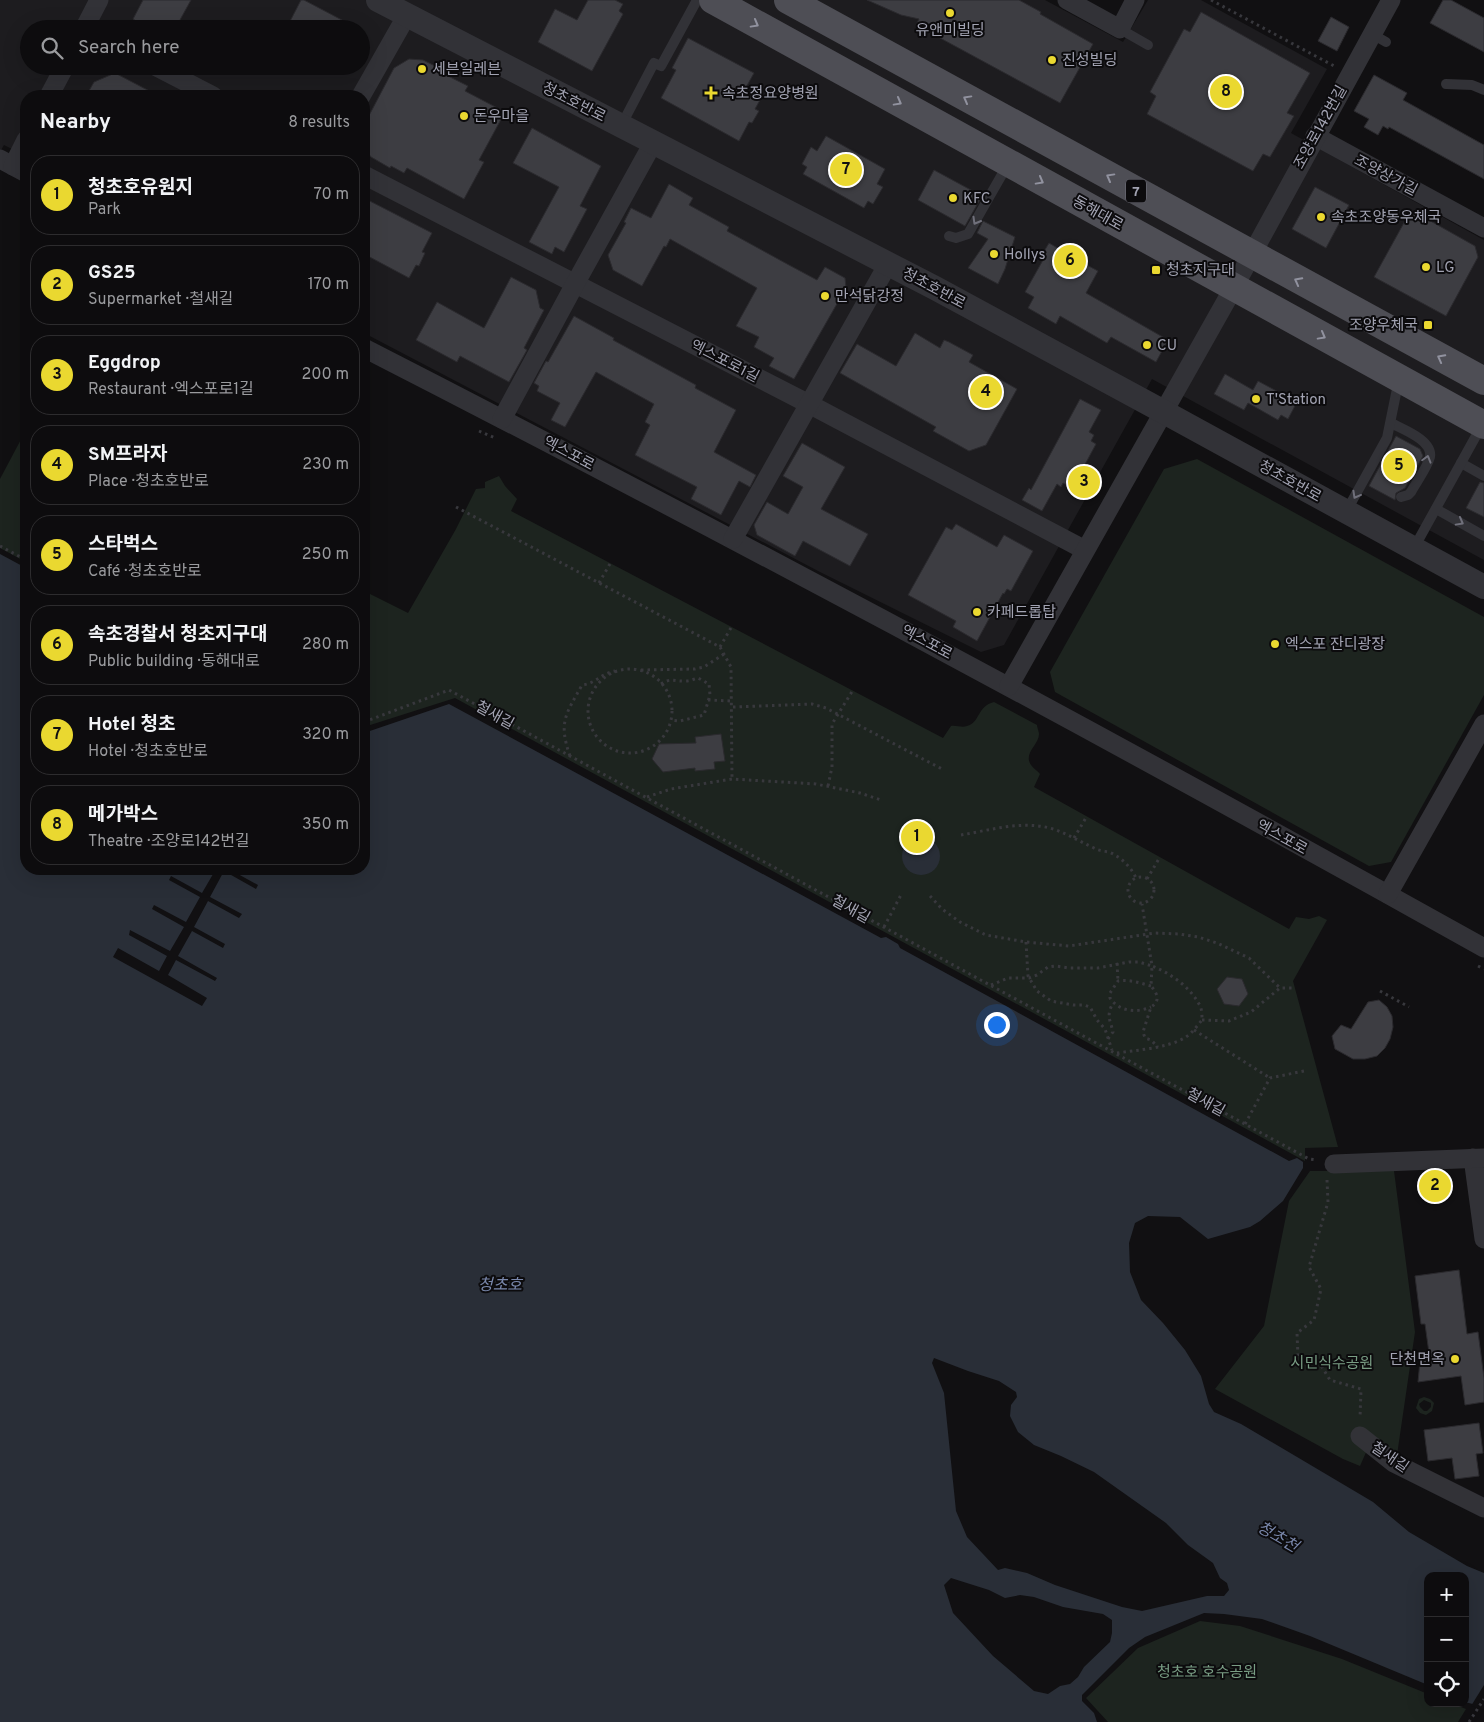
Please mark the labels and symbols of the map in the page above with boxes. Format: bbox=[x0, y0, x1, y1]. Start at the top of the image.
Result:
marker: 유앤미빌딩 bbox=[944, 7, 956, 19]
one-way arrow bbox=[750, 17, 759, 27]
place label: 유앤미빌딩 bbox=[915, 22, 985, 41]
place label: 진성빌딩 bbox=[1062, 52, 1117, 71]
marker: 진성빌딩 bbox=[1046, 54, 1058, 66]
place label: 세븐일레븐 bbox=[432, 61, 501, 80]
marker: 세븐일레븐 bbox=[416, 63, 428, 75]
pin: 8 bbox=[1210, 73, 1242, 111]
street label: 청초호반로 bbox=[538, 79, 608, 127]
street label: 조양로142번길 bbox=[1291, 83, 1352, 173]
place label: 속초정요양병원 bbox=[722, 85, 819, 104]
marker: 속초정요양병원 bbox=[704, 86, 718, 100]
one-way arrow bbox=[964, 95, 973, 105]
one-way arrow bbox=[892, 96, 901, 106]
place label: 돈우마을 bbox=[474, 108, 529, 127]
marker: 돈우마을 bbox=[458, 110, 470, 122]
pin: 7 bbox=[830, 151, 862, 189]
street label: 조양상가길 bbox=[1350, 152, 1420, 201]
one-way arrow bbox=[1106, 173, 1115, 183]
one-way arrow bbox=[1035, 174, 1044, 184]
road number: 7 bbox=[1126, 180, 1146, 202]
place label: KFC bbox=[963, 190, 991, 209]
marker: KFC bbox=[947, 192, 959, 204]
street label: 동해대로 bbox=[1069, 193, 1126, 236]
place label: 속초조양동우체국 bbox=[1331, 209, 1441, 228]
marker: 속초조양동우체국 bbox=[1315, 211, 1327, 223]
one-way arrow bbox=[972, 215, 982, 224]
pin: 6 bbox=[1054, 242, 1086, 280]
place label: Hollys bbox=[1004, 246, 1045, 265]
marker: Hollys bbox=[988, 248, 1000, 260]
place label: LG bbox=[1436, 259, 1454, 278]
marker: LG bbox=[1420, 261, 1432, 273]
place label: 청초지구대 bbox=[1166, 262, 1235, 281]
marker: 청초지구대 bbox=[1150, 264, 1162, 276]
street label: 청초호반로 bbox=[898, 265, 968, 314]
one-way arrow bbox=[1295, 277, 1304, 287]
place label: 만석닭강정 bbox=[835, 288, 904, 307]
marker: 만석닭강정 bbox=[819, 290, 831, 302]
place label: 조양우체국 bbox=[1349, 317, 1418, 336]
marker: 조양우체국 bbox=[1422, 319, 1434, 331]
one-way arrow bbox=[1317, 330, 1326, 340]
street label: 엑스포로1길 bbox=[687, 337, 762, 388]
place label: CU bbox=[1157, 337, 1177, 356]
marker: CU bbox=[1141, 339, 1153, 351]
one-way arrow bbox=[1437, 354, 1446, 364]
pin: 4 bbox=[970, 373, 1002, 411]
place label: T'Station bbox=[1266, 391, 1326, 410]
marker: T'Station bbox=[1250, 393, 1262, 405]
street label: 엑스포로 bbox=[539, 433, 597, 476]
pin: 5 bbox=[1383, 447, 1415, 485]
one-way arrow bbox=[1421, 454, 1432, 463]
street label: 청초호반로 bbox=[1254, 457, 1324, 507]
pin: 3 bbox=[1068, 463, 1100, 501]
one-way arrow bbox=[1352, 490, 1362, 499]
one-way arrow bbox=[1455, 516, 1464, 526]
place label: 카페드롭탑 bbox=[987, 604, 1056, 623]
marker: 카페드롭탑 bbox=[971, 606, 983, 618]
street label: 엑스포로 bbox=[897, 622, 955, 665]
place label: 엑스포 잔디광장 bbox=[1285, 636, 1385, 655]
marker: 엑스포 잔디광장 bbox=[1269, 638, 1281, 650]
street label: 철새길 bbox=[472, 698, 517, 735]
street label: 엑스포로 bbox=[1253, 817, 1310, 860]
pin: 1 bbox=[901, 818, 933, 856]
street label: 철새길 bbox=[828, 892, 873, 929]
your location bbox=[984, 1012, 1010, 1038]
street label: 철새길 bbox=[1183, 1085, 1228, 1122]
pin: 2 bbox=[1419, 1167, 1451, 1205]
water label: 청초호 bbox=[478, 1276, 523, 1296]
place label: 단천면옥 bbox=[1390, 1350, 1445, 1370]
marker: 단천면옥 bbox=[1449, 1353, 1461, 1365]
park label: 시민식수공원 bbox=[1291, 1355, 1373, 1374]
street label: 철새길 bbox=[1367, 1439, 1412, 1478]
water label: 청초천 bbox=[1253, 1518, 1303, 1559]
park label: 청초호 호수공원 bbox=[1157, 1664, 1257, 1683]

